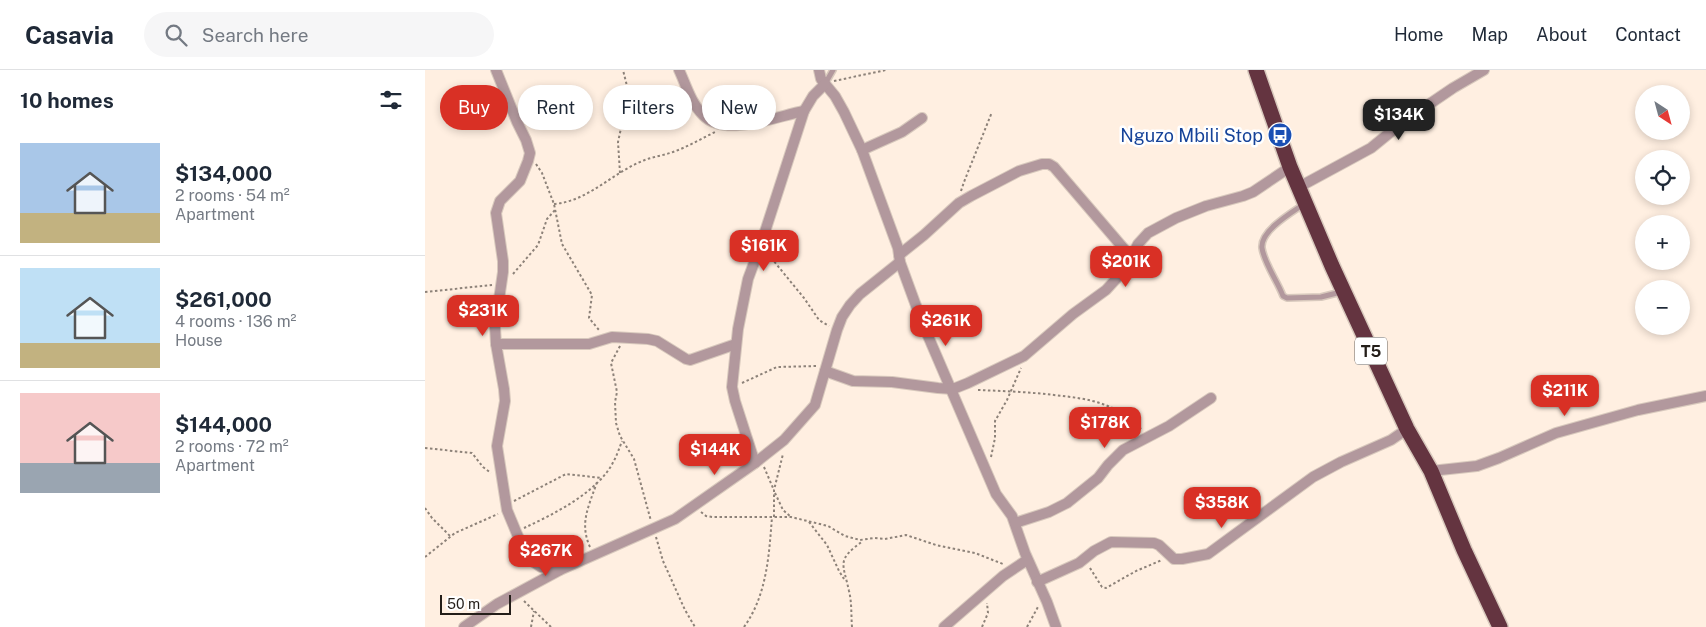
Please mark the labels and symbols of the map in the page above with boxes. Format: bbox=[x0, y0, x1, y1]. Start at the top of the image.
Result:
north arrow bbox=[1635, 85, 1690, 140]
pin: $134K bbox=[1364, 98, 1434, 141]
bus stop icon: Nguzo Mbili Stop bbox=[1267, 122, 1293, 148]
place label: Nguzo Mbili Stop bbox=[1120, 125, 1263, 146]
pin: $161K bbox=[729, 230, 799, 272]
pin: $201K bbox=[1091, 246, 1161, 288]
pin: $231K bbox=[448, 294, 518, 337]
pin: $261K bbox=[911, 304, 981, 347]
road number: T5 bbox=[1355, 338, 1387, 364]
pin: $211K bbox=[1530, 374, 1600, 417]
pin: $178K bbox=[1070, 406, 1140, 449]
pin: $144K bbox=[680, 434, 750, 476]
pin: $358K bbox=[1187, 486, 1257, 529]
pin: $267K bbox=[511, 534, 581, 577]
scale bar bbox=[440, 592, 511, 615]

